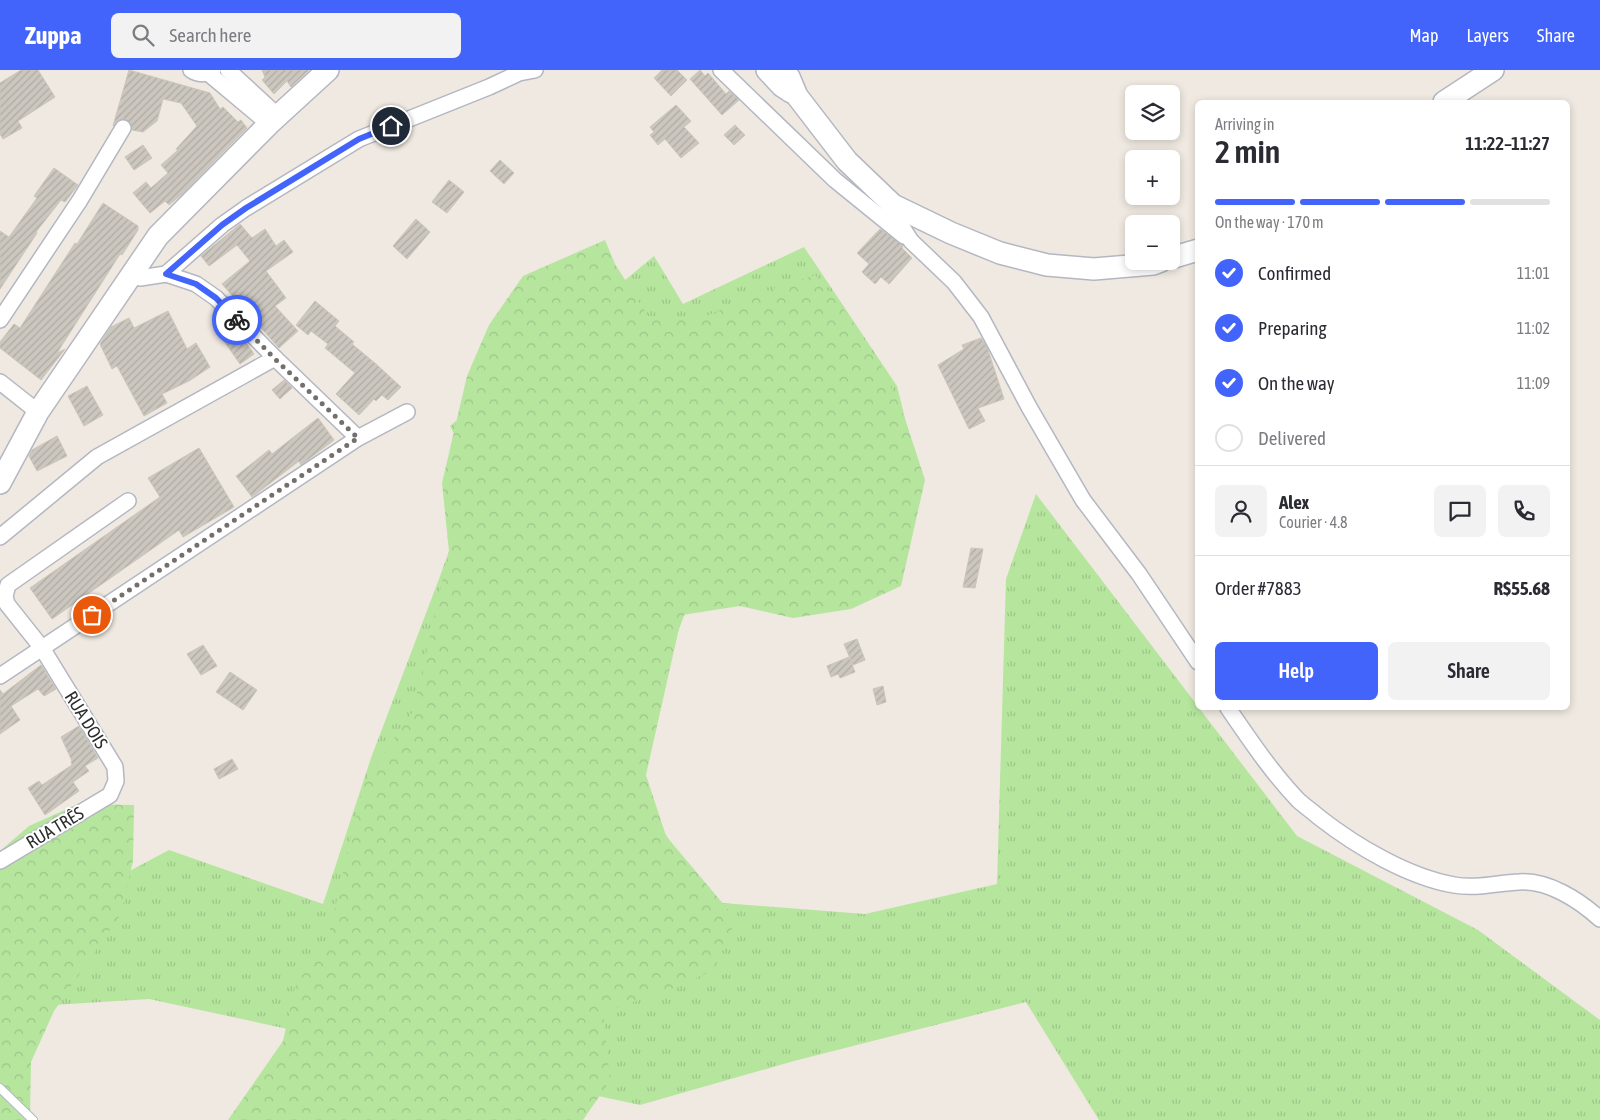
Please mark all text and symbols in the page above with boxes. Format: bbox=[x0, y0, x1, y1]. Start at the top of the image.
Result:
search box bbox=[111, 13, 461, 58]
icon: search bbox=[129, 21, 157, 49]
text: Zuppa bbox=[25, 22, 81, 49]
text: Search here bbox=[169, 24, 251, 46]
text: Map bbox=[1409, 25, 1438, 46]
text: Layers bbox=[1466, 25, 1509, 46]
text: Share bbox=[1537, 25, 1575, 46]
map controls bbox=[1125, 85, 1180, 270]
button: layers bbox=[1125, 85, 1180, 140]
pin bbox=[370, 105, 412, 147]
icon: home bbox=[377, 112, 405, 140]
text: Arriving in bbox=[1215, 115, 1275, 133]
text: 11:22–11:27 bbox=[1465, 132, 1550, 154]
text: 2 min bbox=[1215, 133, 1280, 170]
button: + bbox=[1125, 150, 1180, 205]
text: On the way · 170 m bbox=[1215, 213, 1324, 231]
button: − bbox=[1125, 215, 1180, 270]
icon: check bbox=[1215, 259, 1243, 287]
text: Confirmed bbox=[1258, 262, 1331, 284]
text: 11:01 bbox=[1517, 264, 1550, 282]
courier bbox=[212, 295, 262, 345]
icon: bike bbox=[223, 306, 251, 334]
icon: check bbox=[1215, 314, 1243, 342]
text: Preparing bbox=[1258, 317, 1327, 339]
text: 11:02 bbox=[1517, 319, 1550, 337]
icon: check bbox=[1215, 369, 1243, 397]
text: On the way bbox=[1258, 372, 1335, 394]
text: 11:09 bbox=[1517, 374, 1550, 392]
text: Delivered bbox=[1258, 427, 1326, 449]
button: person bbox=[1215, 485, 1267, 537]
button: chat bbox=[1434, 485, 1486, 537]
button: phone bbox=[1498, 485, 1550, 537]
text: Alex bbox=[1279, 491, 1309, 513]
text: Courier · 4.8 bbox=[1279, 513, 1348, 531]
text: Order #7883 bbox=[1215, 577, 1302, 599]
text: R$55.68 bbox=[1493, 577, 1550, 599]
pin bbox=[71, 594, 113, 636]
icon: bag bbox=[78, 601, 106, 629]
button: Help bbox=[1215, 642, 1378, 700]
button: Share bbox=[1388, 642, 1550, 700]
street label: RUA DOIS bbox=[61, 687, 112, 753]
street label: RUA TRÊS bbox=[22, 802, 88, 853]

